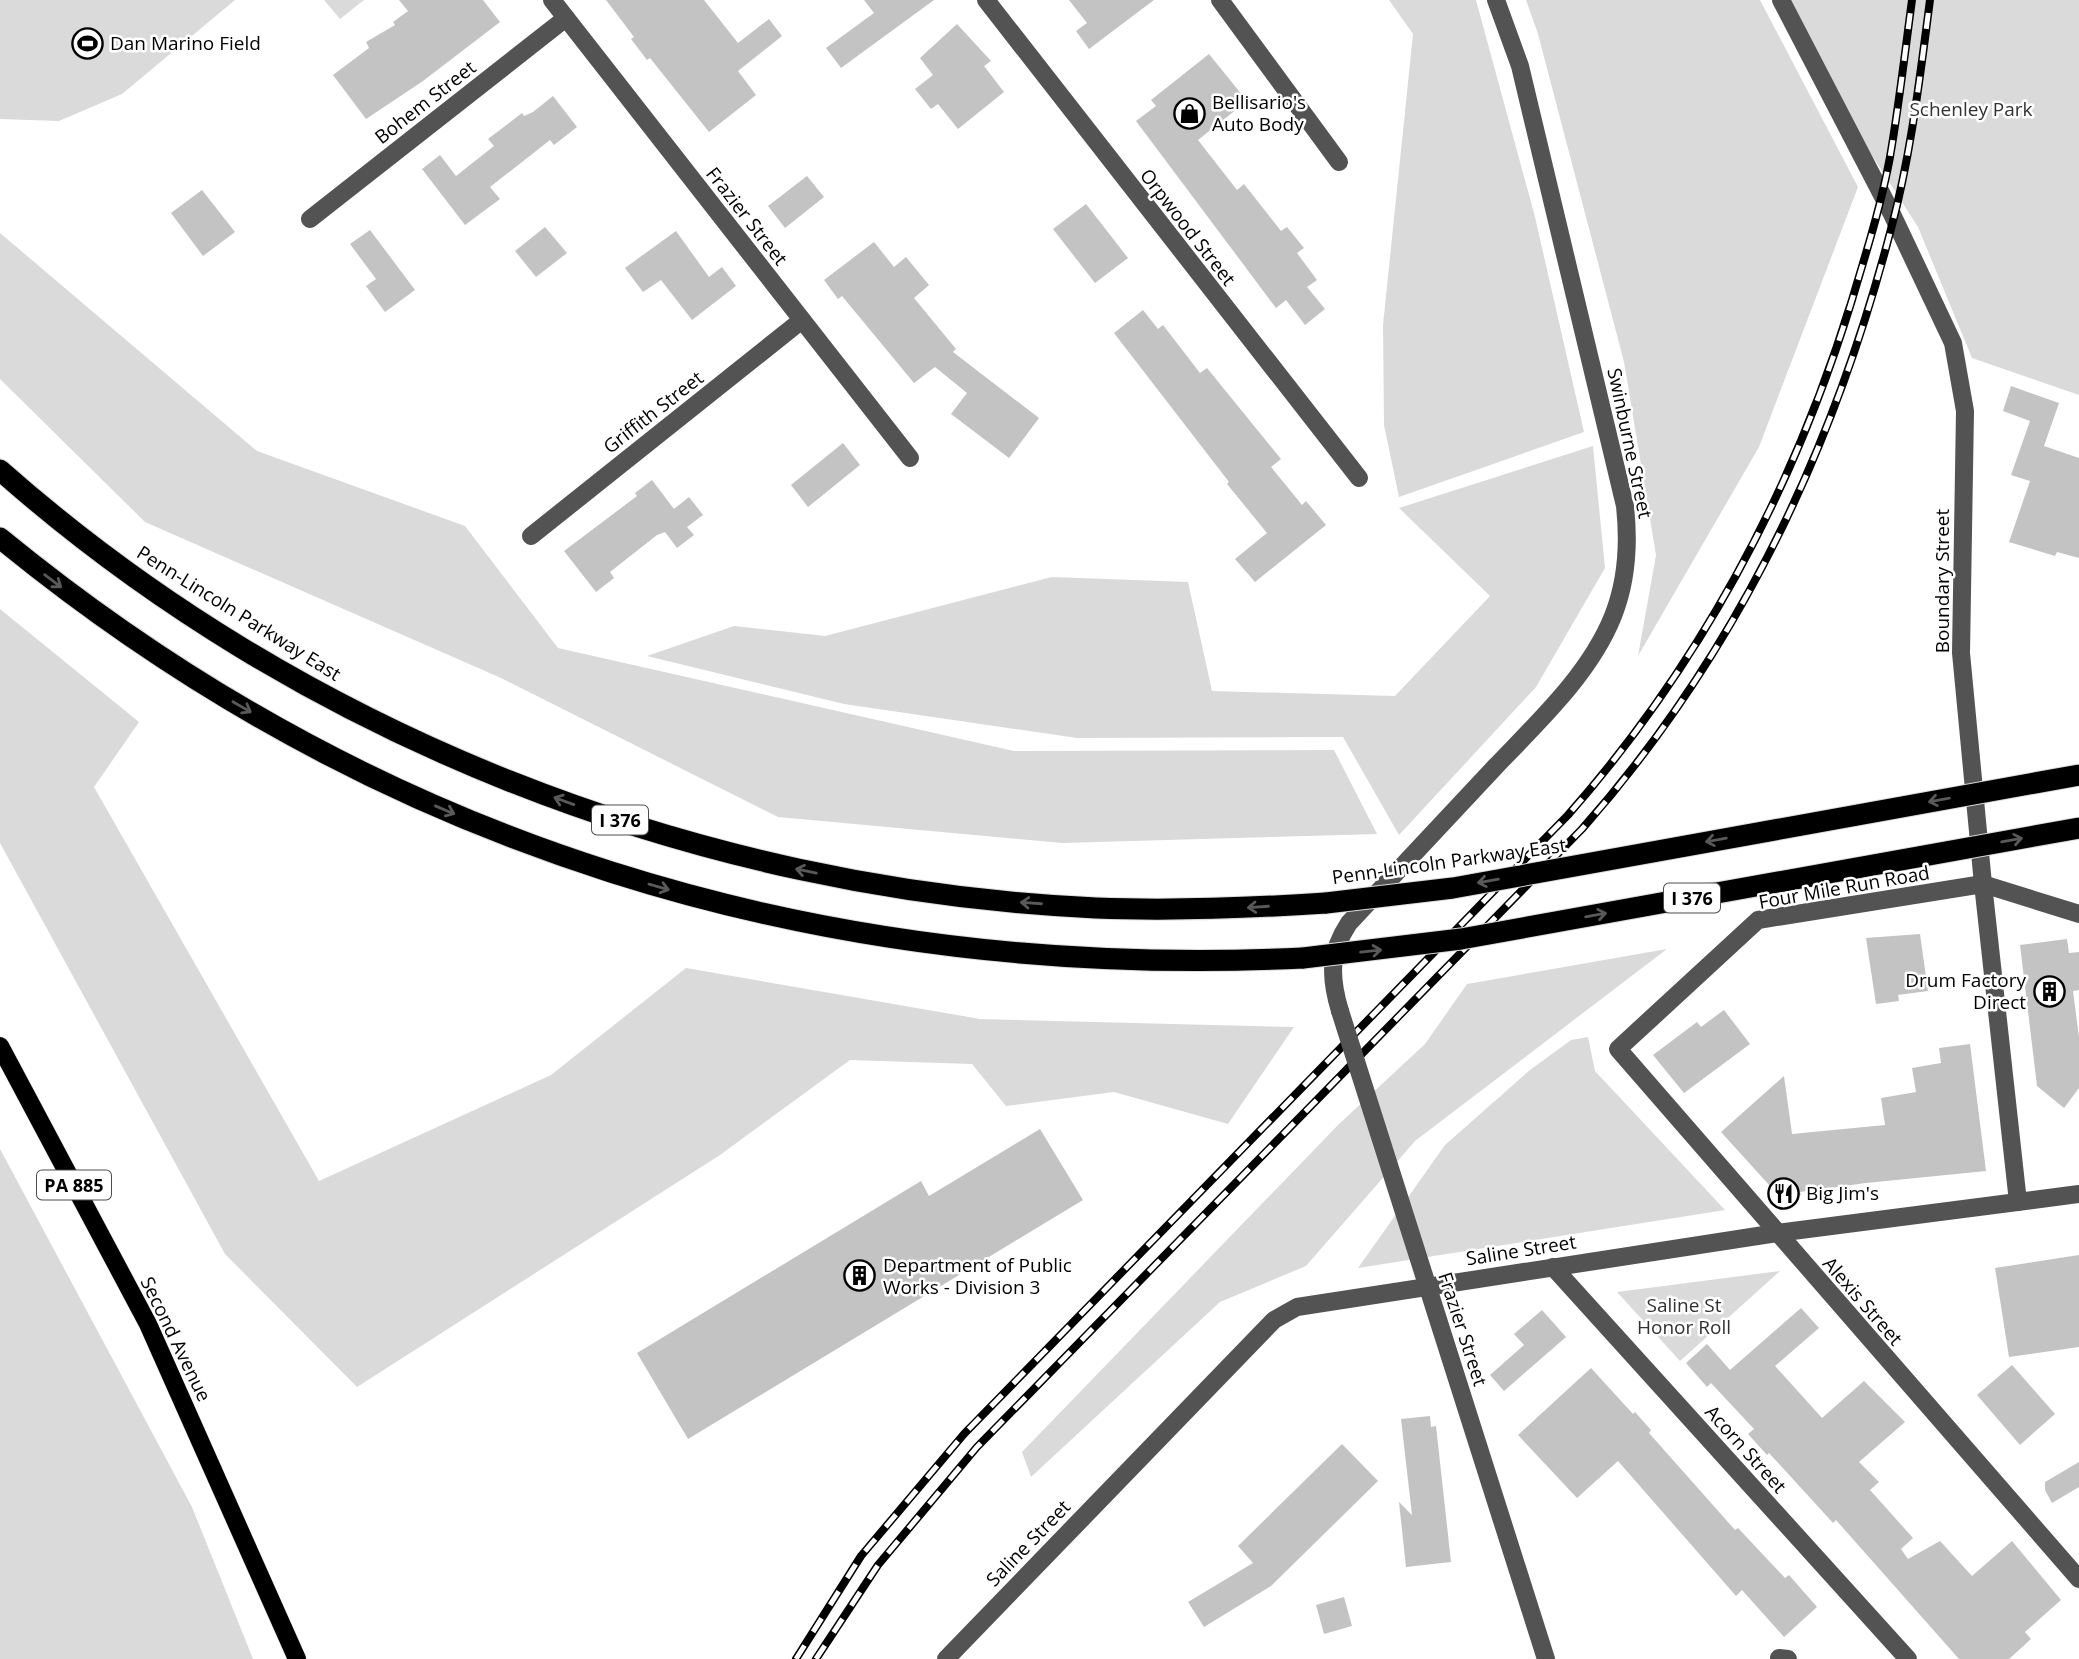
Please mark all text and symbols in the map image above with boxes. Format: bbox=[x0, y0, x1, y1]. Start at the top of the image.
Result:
sports icon: Dan Marino Field bbox=[70, 26, 104, 60]
place label: Dan Marino Field bbox=[110, 30, 261, 56]
street label: Bohem Street bbox=[369, 54, 481, 150]
place label: Bellisario's Auto Body bbox=[1212, 89, 1306, 137]
shop icon: Bellisario's Auto Body bbox=[1172, 96, 1206, 130]
park label: Schenley Park bbox=[1909, 96, 2033, 122]
street label: Frazier Street bbox=[700, 161, 794, 271]
street label: Orpwood Street bbox=[1134, 163, 1242, 291]
street label: Griffith Street bbox=[598, 365, 709, 459]
street label: Swinburne Street bbox=[1601, 365, 1659, 521]
street label: Boundary Street bbox=[1929, 509, 1955, 653]
street label: Penn-Lincoln Parkway East bbox=[132, 539, 346, 687]
one-way arrow bbox=[43, 573, 62, 588]
one-way arrow bbox=[232, 700, 252, 714]
one-way arrow bbox=[553, 794, 575, 806]
one-way arrow bbox=[1929, 794, 1951, 807]
one-way arrow bbox=[434, 804, 455, 817]
road number: I 376 bbox=[592, 806, 648, 834]
street label: Penn-Lincoln Parkway East bbox=[1330, 832, 1568, 890]
one-way arrow bbox=[2000, 833, 2023, 846]
one-way arrow bbox=[1705, 834, 1728, 848]
street label: Four Mile Run Road bbox=[1756, 859, 1932, 915]
one-way arrow bbox=[795, 863, 818, 877]
one-way arrow bbox=[1477, 875, 1500, 889]
one-way arrow bbox=[648, 882, 670, 895]
road number: I 376 bbox=[1664, 884, 1720, 912]
one-way arrow bbox=[1020, 896, 1043, 909]
one-way arrow bbox=[1247, 901, 1270, 914]
one-way arrow bbox=[1584, 908, 1607, 921]
one-way arrow bbox=[1359, 944, 1382, 957]
place label: Drum Factory Direct bbox=[1905, 967, 2026, 1015]
building icon: Drum Factory Direct bbox=[2032, 974, 2066, 1008]
road number: PA 885 bbox=[37, 1170, 111, 1200]
restaurant icon: Big Jim's bbox=[1766, 1176, 1800, 1210]
place label: Big Jim's bbox=[1806, 1180, 1879, 1206]
street label: Saline Street bbox=[1464, 1228, 1578, 1272]
street label: Alexis Street bbox=[1817, 1251, 1909, 1351]
place label: Department of Public Works - Division 3 bbox=[883, 1252, 1072, 1300]
building icon: Department of Public Works - Division 3 bbox=[843, 1259, 877, 1293]
street label: Frazier Street bbox=[1432, 1269, 1494, 1389]
street label: Second Avenue bbox=[135, 1272, 217, 1406]
park label: Saline St Honor Roll bbox=[1637, 1292, 1731, 1340]
street label: Acorn Street bbox=[1700, 1399, 1793, 1499]
street label: Saline Street bbox=[980, 1494, 1076, 1592]

